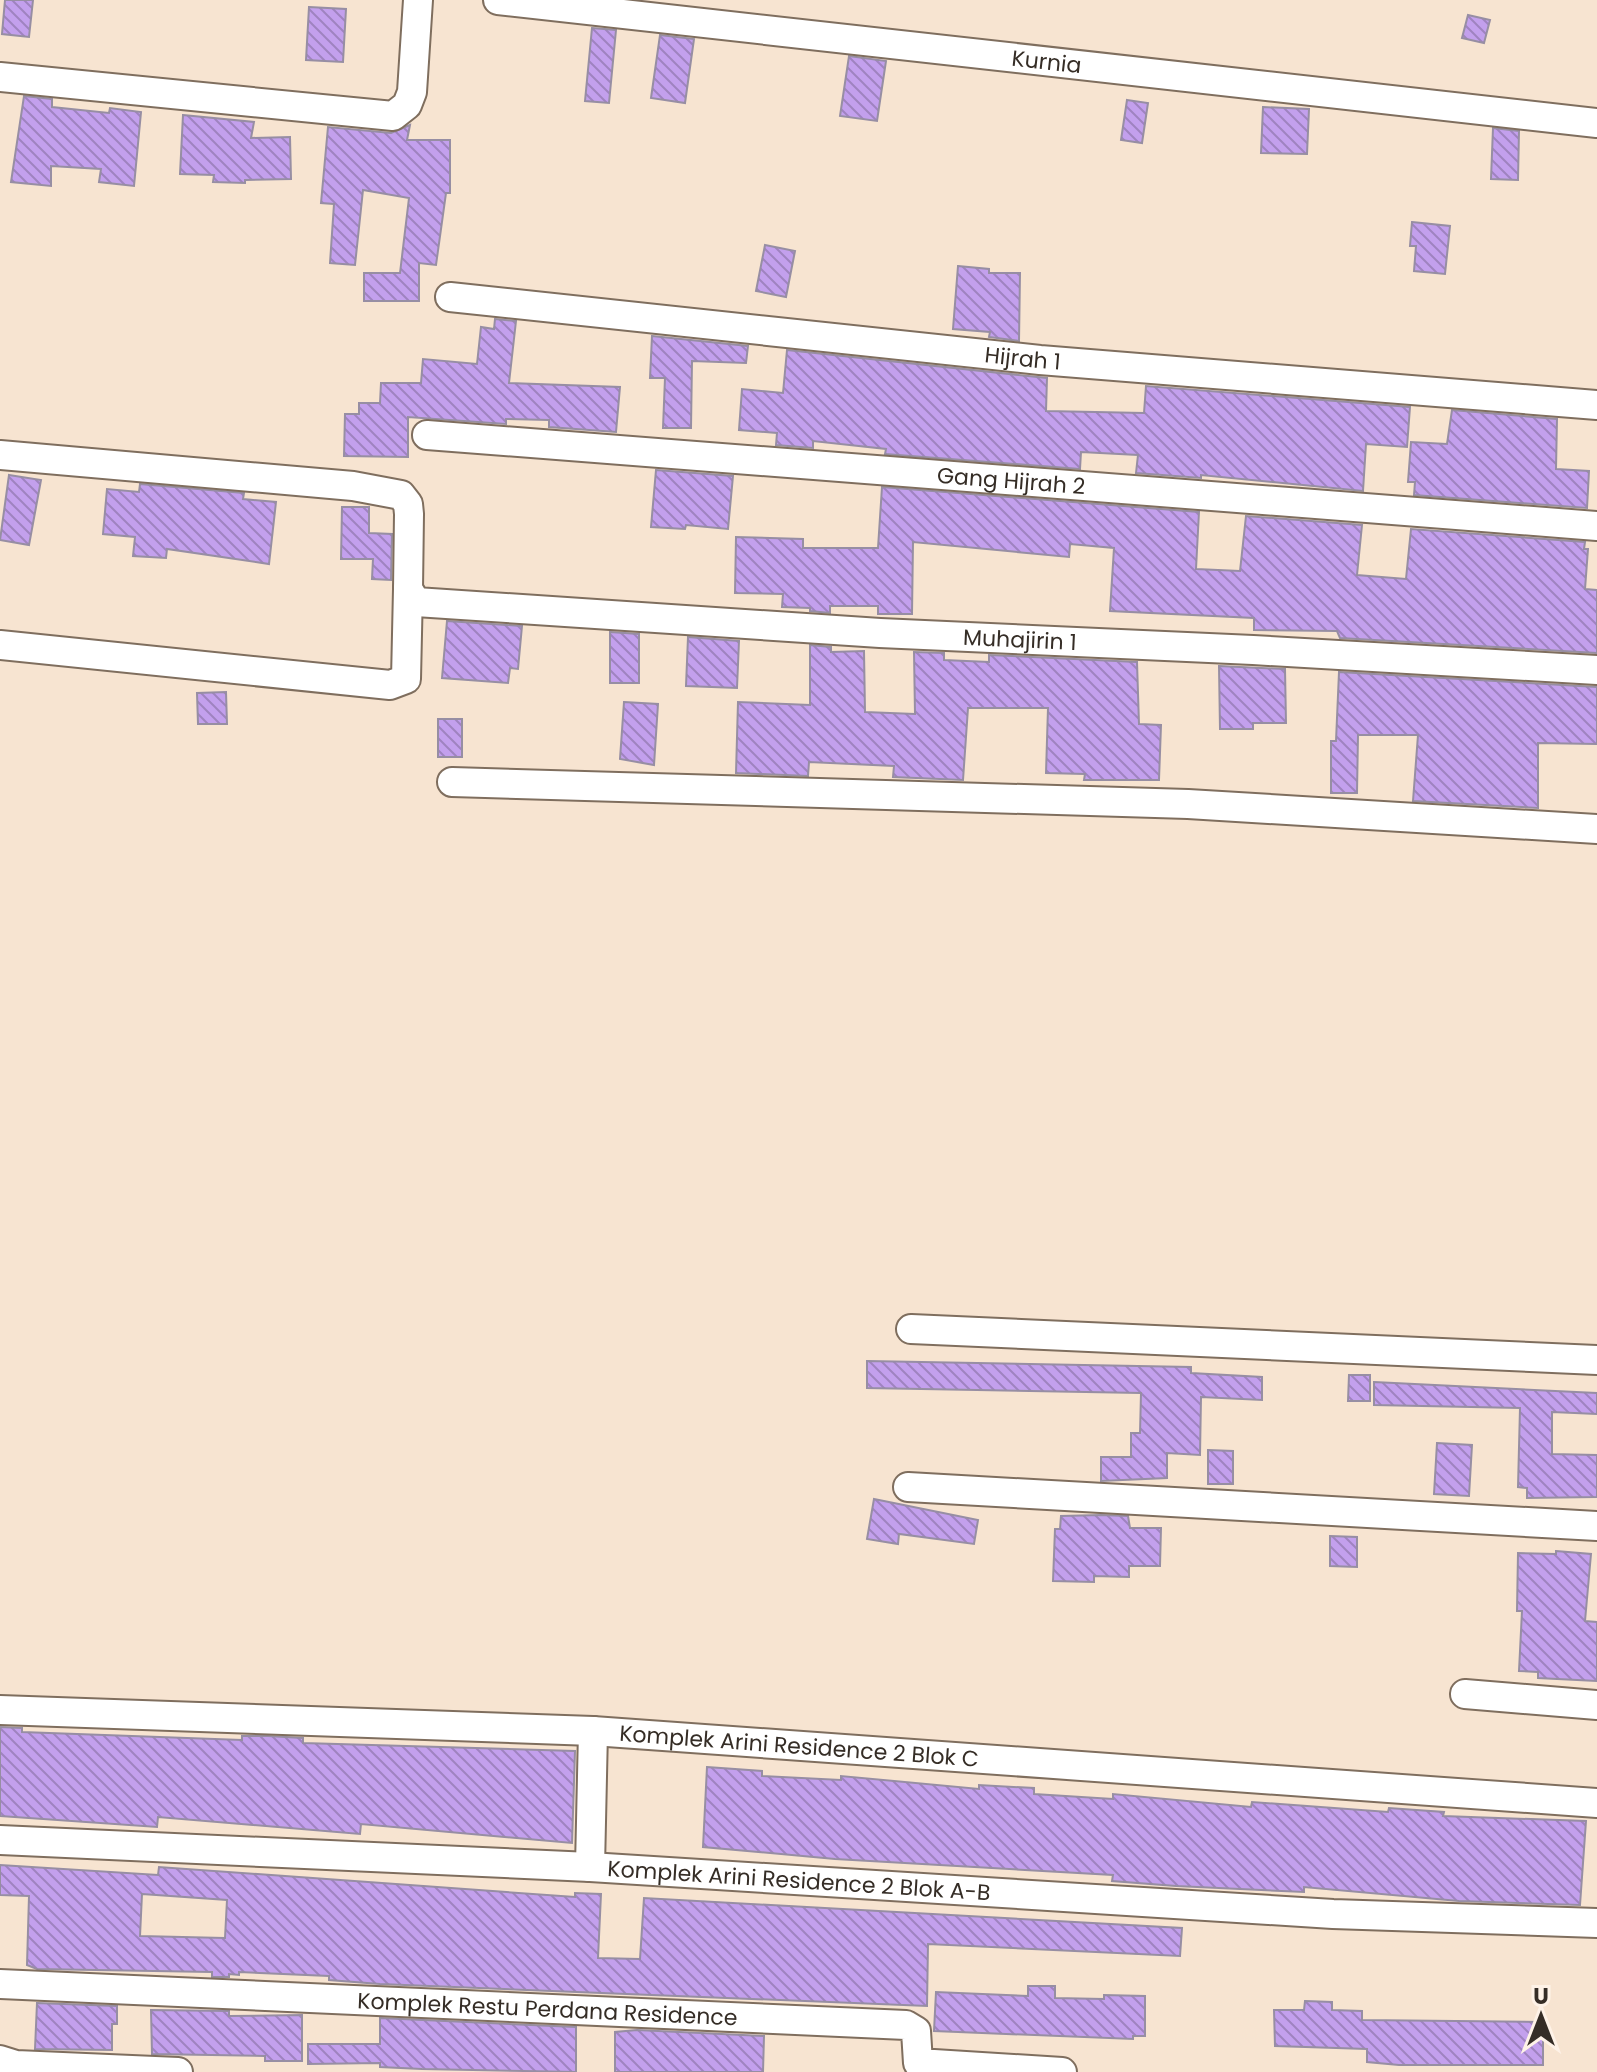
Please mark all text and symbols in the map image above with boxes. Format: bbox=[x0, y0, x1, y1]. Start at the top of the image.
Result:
street label: Kurnia bbox=[1010, 42, 1083, 81]
street label: Hijrah 1 bbox=[983, 339, 1062, 377]
street label: Gang Hijrah 2 bbox=[936, 459, 1087, 502]
street label: Muhajirin 1 bbox=[962, 621, 1077, 657]
street label: Komplek Arini Residence 2 Blok C bbox=[618, 1717, 980, 1774]
street label: Komplek Arini Residence 2 Blok A-B bbox=[607, 1853, 991, 1908]
north arrow bbox=[1501, 1976, 1581, 2056]
text: U bbox=[1533, 1981, 1549, 2012]
street label: Komplek Restu Perdana Residence bbox=[357, 1985, 738, 2033]

